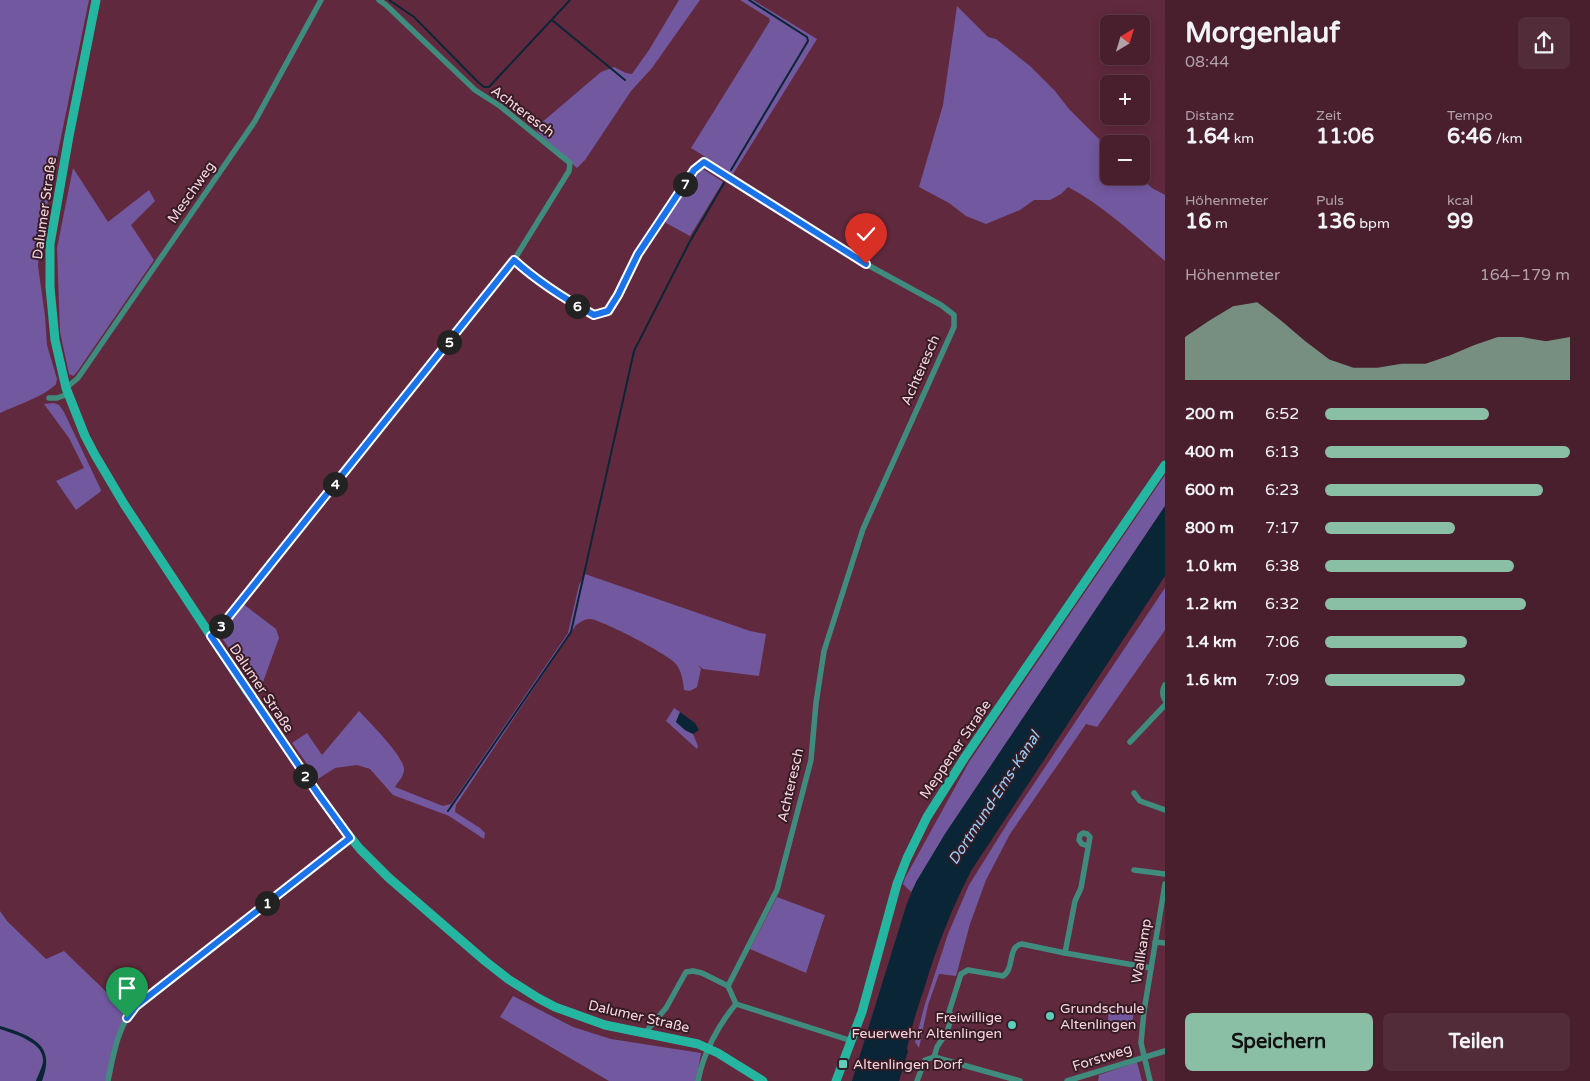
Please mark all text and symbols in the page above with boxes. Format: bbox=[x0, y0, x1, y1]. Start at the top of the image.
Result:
north arrow bbox=[1100, 15, 1150, 65]
map controls bbox=[1100, 15, 1150, 185]
text: Morgenlauf bbox=[1185, 16, 1340, 50]
button: share bbox=[1518, 17, 1570, 69]
text: 08:44 bbox=[1185, 52, 1229, 72]
button: + bbox=[1100, 75, 1150, 125]
street label: Achteresch bbox=[488, 82, 558, 141]
text: Distanz bbox=[1185, 107, 1234, 124]
text: Zeit bbox=[1316, 107, 1342, 124]
text: Tempo bbox=[1447, 107, 1493, 124]
text: 1.64 bbox=[1185, 124, 1230, 149]
text: 11:06 bbox=[1316, 124, 1374, 149]
text: 6:46 bbox=[1447, 124, 1492, 149]
text: km bbox=[1230, 130, 1254, 147]
text: /km bbox=[1492, 130, 1522, 147]
button: − bbox=[1100, 135, 1150, 185]
street label: Dalumer Straße bbox=[29, 156, 60, 260]
street label: Meschweg bbox=[164, 158, 219, 226]
pin: 7 bbox=[672, 172, 698, 196]
text: 7 bbox=[681, 176, 690, 193]
text: Höhenmeter bbox=[1185, 192, 1268, 209]
text: Puls bbox=[1316, 192, 1344, 209]
text: kcal bbox=[1447, 192, 1473, 209]
text: 16 bbox=[1185, 209, 1211, 234]
text: 136 bbox=[1316, 209, 1356, 234]
text: 99 bbox=[1447, 209, 1473, 234]
pin bbox=[845, 213, 887, 264]
text: m bbox=[1211, 215, 1228, 232]
text: bpm bbox=[1356, 215, 1390, 232]
icon: check bbox=[852, 220, 880, 248]
text: Höhenmeter bbox=[1185, 265, 1280, 285]
text: 164–179 m bbox=[1480, 265, 1570, 285]
pin: 6 bbox=[564, 294, 590, 318]
text: 6 bbox=[573, 298, 582, 315]
pin: 5 bbox=[436, 330, 462, 354]
street label: Achteresch bbox=[897, 332, 943, 408]
text: 5 bbox=[445, 334, 454, 351]
text: 200 m bbox=[1185, 404, 1234, 424]
text: 6:52 bbox=[1265, 404, 1299, 424]
text: 400 m bbox=[1185, 442, 1234, 462]
text: 6:13 bbox=[1265, 442, 1299, 462]
pin: 4 bbox=[322, 472, 348, 496]
text: 4 bbox=[331, 476, 340, 493]
text: 600 m bbox=[1185, 480, 1234, 500]
text: 6:23 bbox=[1265, 480, 1299, 500]
text: 800 m bbox=[1185, 518, 1234, 538]
text: 7:17 bbox=[1265, 518, 1299, 538]
text: 1.0 km bbox=[1185, 556, 1237, 576]
text: 6:38 bbox=[1265, 556, 1299, 576]
text: 1.2 km bbox=[1185, 594, 1237, 614]
text: 6:32 bbox=[1265, 594, 1299, 614]
pin: 3 bbox=[208, 614, 234, 638]
text: 3 bbox=[217, 618, 226, 635]
text: 1.4 km bbox=[1185, 632, 1237, 652]
text: 7:06 bbox=[1265, 632, 1299, 652]
street label: Dalumer Straße bbox=[226, 641, 298, 736]
text: 1.6 km bbox=[1185, 670, 1237, 690]
text: 7:09 bbox=[1265, 670, 1299, 690]
street label: Meppener Straße bbox=[916, 697, 995, 802]
water label: Dortmund-Ems-Kanal bbox=[944, 726, 1045, 868]
street label: Achteresch bbox=[774, 747, 807, 824]
pin: 2 bbox=[292, 764, 318, 788]
text: 2 bbox=[301, 768, 310, 785]
pin: 1 bbox=[254, 890, 280, 916]
text: 1 bbox=[263, 895, 272, 912]
street label: Wallkamp bbox=[1128, 917, 1155, 985]
pin bbox=[106, 967, 148, 1018]
icon: arrive bbox=[113, 974, 141, 1002]
street label: Dalumer Straße bbox=[587, 997, 691, 1036]
place label: Grundschule Altenlingen bbox=[1060, 1000, 1145, 1033]
place label: Freiwillige Feuerwehr Altenlingen bbox=[852, 1009, 1002, 1042]
marker: Grundschule Altenlingen bbox=[1044, 1010, 1056, 1022]
button: Speichern bbox=[1185, 1013, 1373, 1071]
button: Teilen bbox=[1383, 1013, 1570, 1071]
marker: Freiwillige Feuerwehr Altenlingen bbox=[1006, 1019, 1018, 1031]
street label: Forstweg bbox=[1070, 1040, 1134, 1075]
place label: Altenlingen Dorf bbox=[853, 1056, 963, 1073]
marker: Altenlingen Dorf bbox=[837, 1058, 849, 1070]

